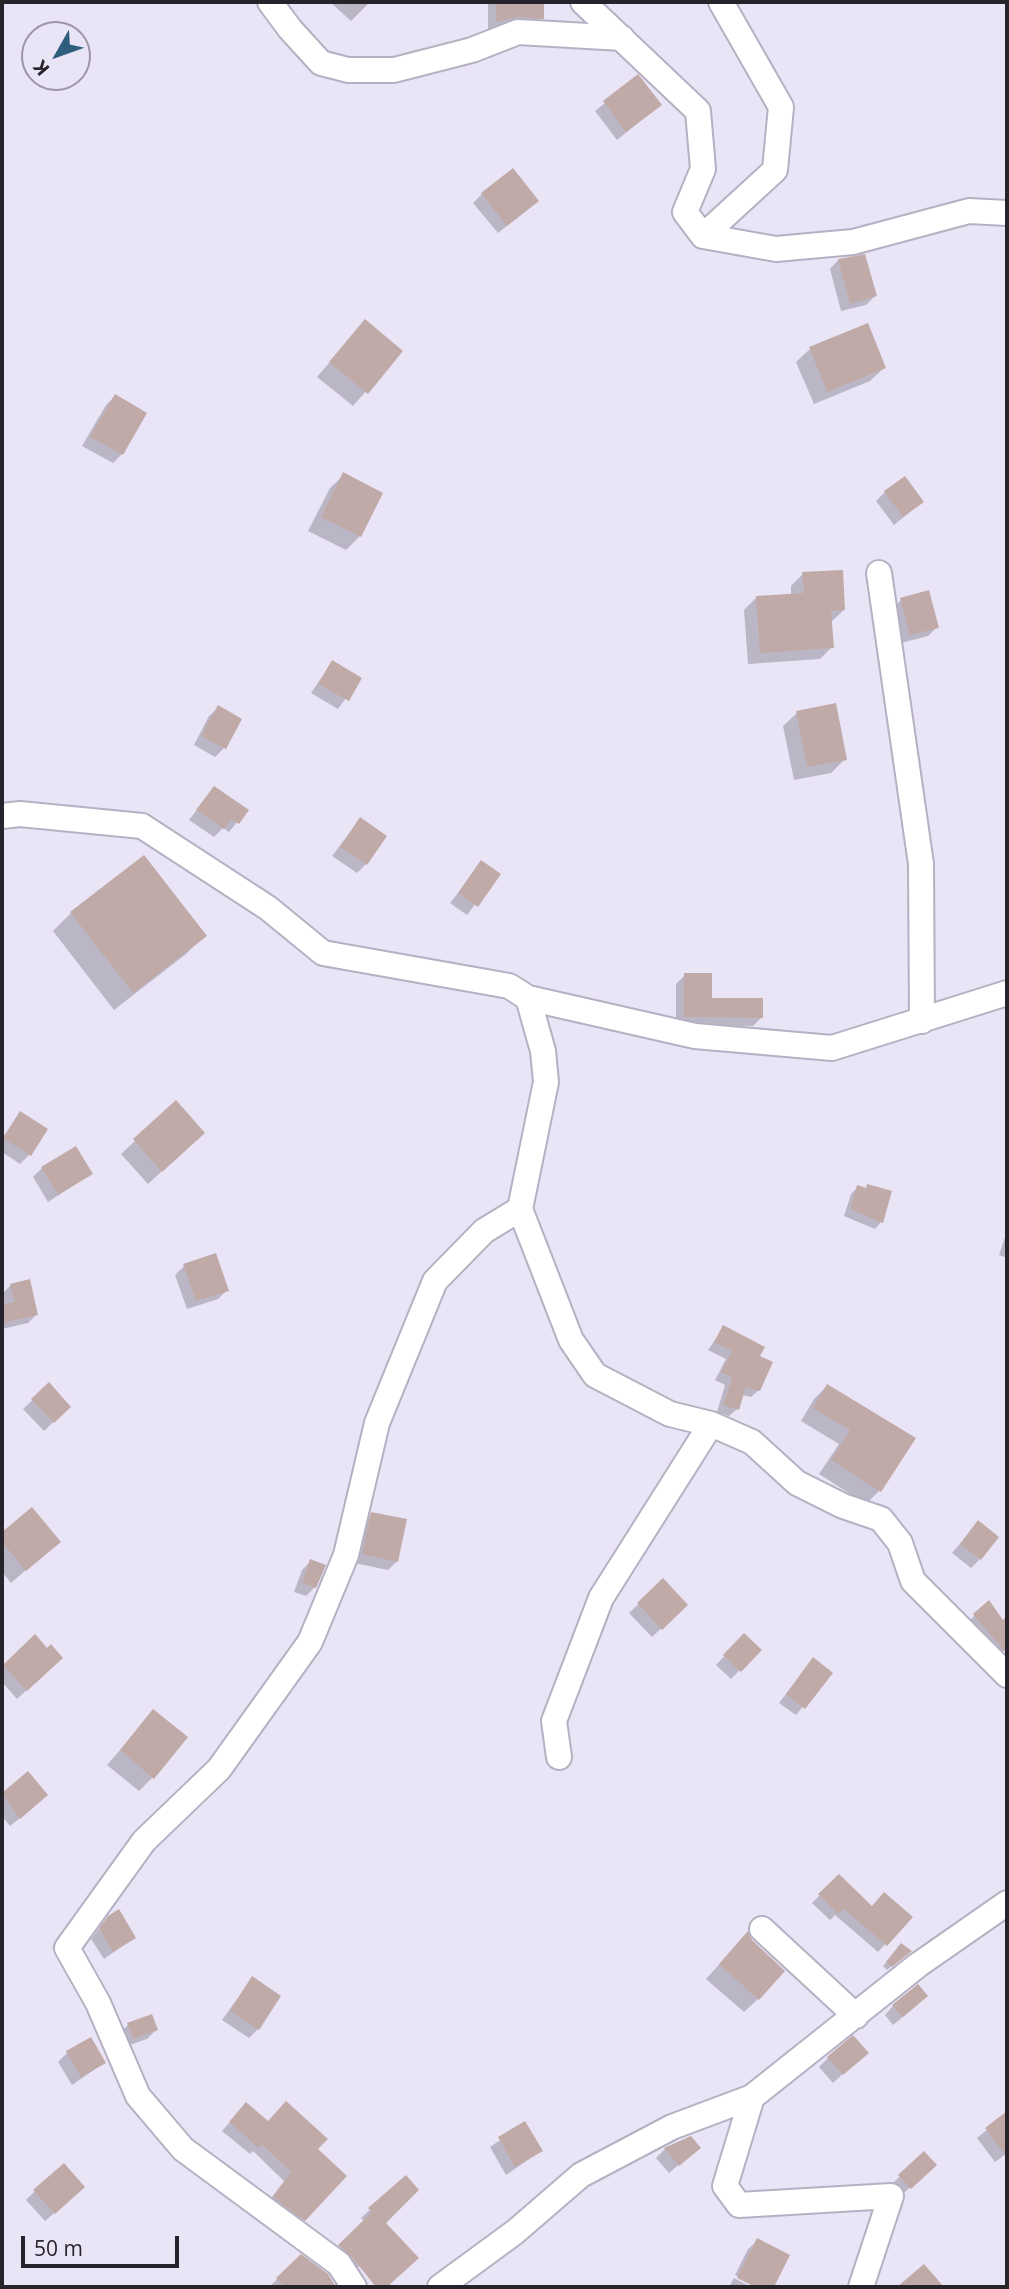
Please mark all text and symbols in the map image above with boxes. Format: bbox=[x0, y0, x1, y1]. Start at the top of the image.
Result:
north arrow bbox=[21, 21, 91, 91]
text: K bbox=[27, 55, 55, 81]
scale bar bbox=[24, 2222, 182, 2266]
text: 50 m bbox=[34, 2234, 83, 2262]

